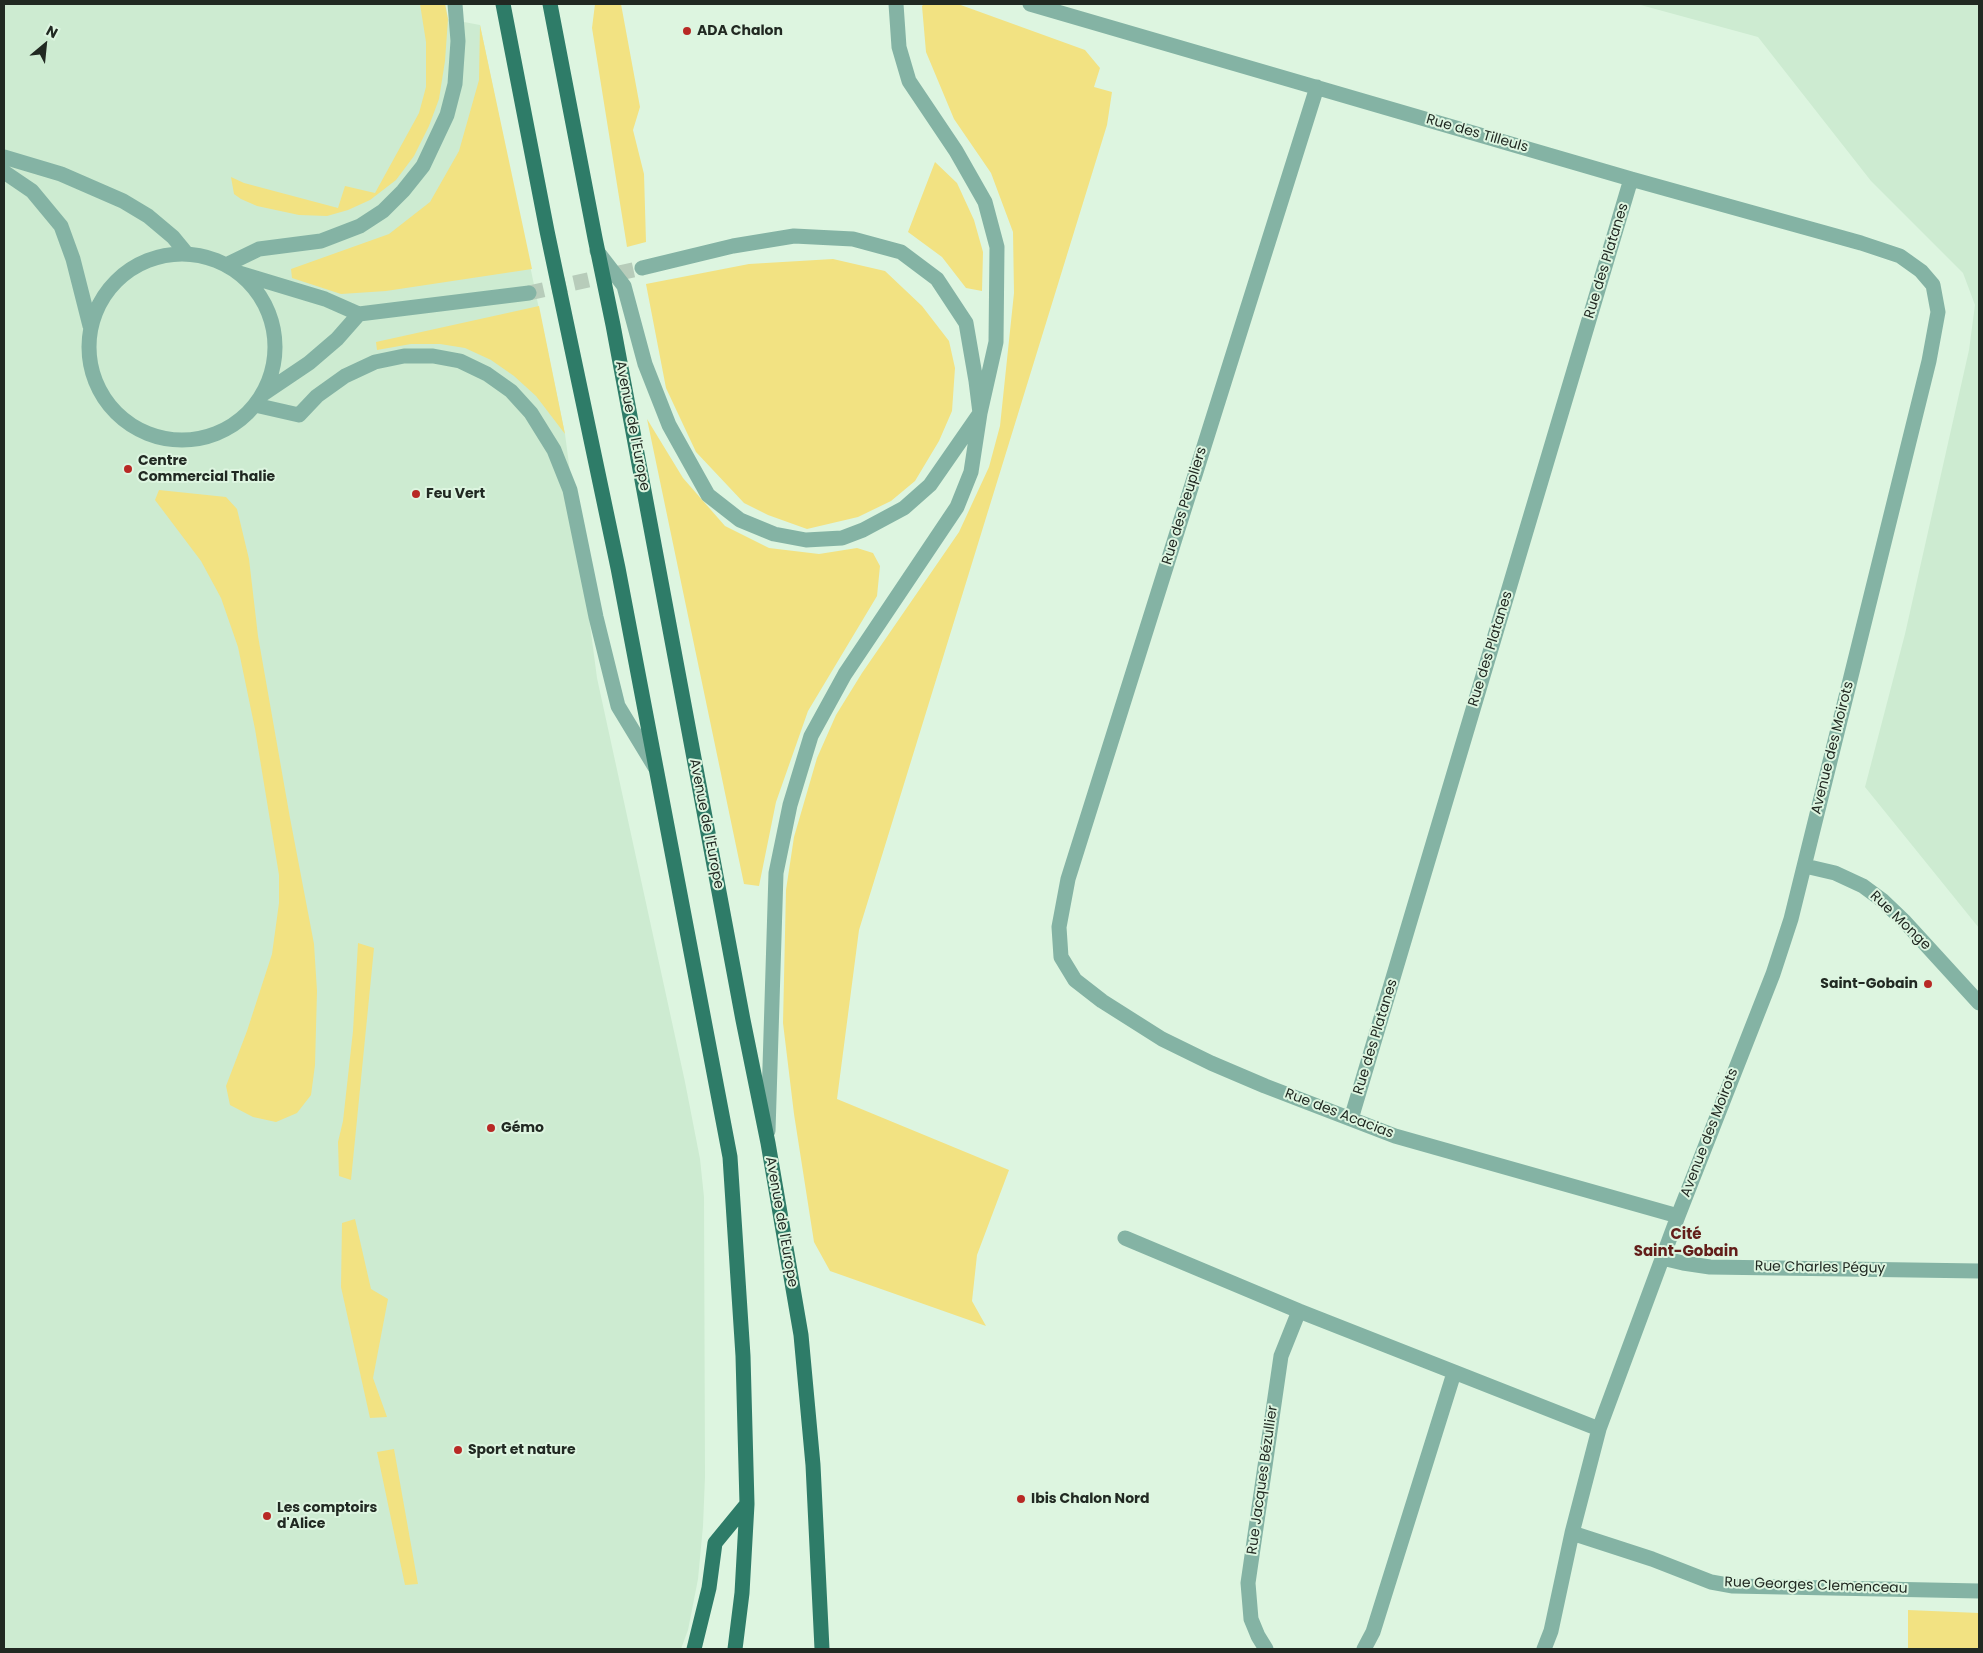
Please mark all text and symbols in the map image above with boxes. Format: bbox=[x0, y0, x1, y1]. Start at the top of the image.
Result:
north arrow bbox=[20, 20, 70, 70]
text: N bbox=[43, 20, 61, 43]
place label: ADA Chalon bbox=[697, 23, 783, 39]
marker: ADA Chalon bbox=[681, 25, 693, 37]
street label: Rue des Tilleuls bbox=[1424, 111, 1530, 157]
street label: Rue des Platanes bbox=[1581, 201, 1633, 321]
street label: Avenue de l'Europe bbox=[611, 359, 653, 493]
street label: Rue des Peupliers bbox=[1159, 445, 1211, 567]
place label: Centre Commercial Thalie bbox=[138, 453, 275, 486]
marker: Centre Commercial Thalie bbox=[122, 463, 134, 475]
place label: Feu Vert bbox=[426, 486, 485, 502]
marker: Feu Vert bbox=[410, 488, 422, 500]
street label: Rue des Platanes bbox=[1465, 589, 1517, 709]
street label: Avenue des Moirots bbox=[1808, 680, 1858, 816]
street label: Avenue de l'Europe bbox=[685, 757, 727, 891]
street label: Rue Monge bbox=[1866, 888, 1934, 954]
place label: Saint-Gobain bbox=[1820, 976, 1918, 992]
street label: Rue des Platanes bbox=[1350, 977, 1402, 1097]
marker: Saint-Gobain bbox=[1922, 978, 1934, 990]
street label: Avenue des Moirots bbox=[1678, 1066, 1742, 1200]
street label: Rue des Acacias bbox=[1282, 1086, 1396, 1142]
place label: Gémo bbox=[501, 1120, 544, 1136]
marker: Gémo bbox=[485, 1122, 497, 1134]
street label: Avenue de l'Europe bbox=[761, 1155, 801, 1289]
district label: Cité Saint-Gobain bbox=[1634, 1226, 1738, 1261]
street label: Rue Charles Péguy bbox=[1755, 1258, 1885, 1278]
street label: Rue Jacques Bézullier bbox=[1244, 1404, 1282, 1556]
place label: Sport et nature bbox=[468, 1442, 576, 1458]
marker: Sport et nature bbox=[452, 1444, 464, 1456]
place label: Ibis Chalon Nord bbox=[1031, 1491, 1150, 1507]
marker: Ibis Chalon Nord bbox=[1015, 1493, 1027, 1505]
place label: Les comptoirs d'Alice bbox=[277, 1500, 377, 1532]
marker: Les comptoirs d'Alice bbox=[261, 1510, 273, 1522]
street label: Rue Georges Clemenceau bbox=[1724, 1574, 1908, 1598]

